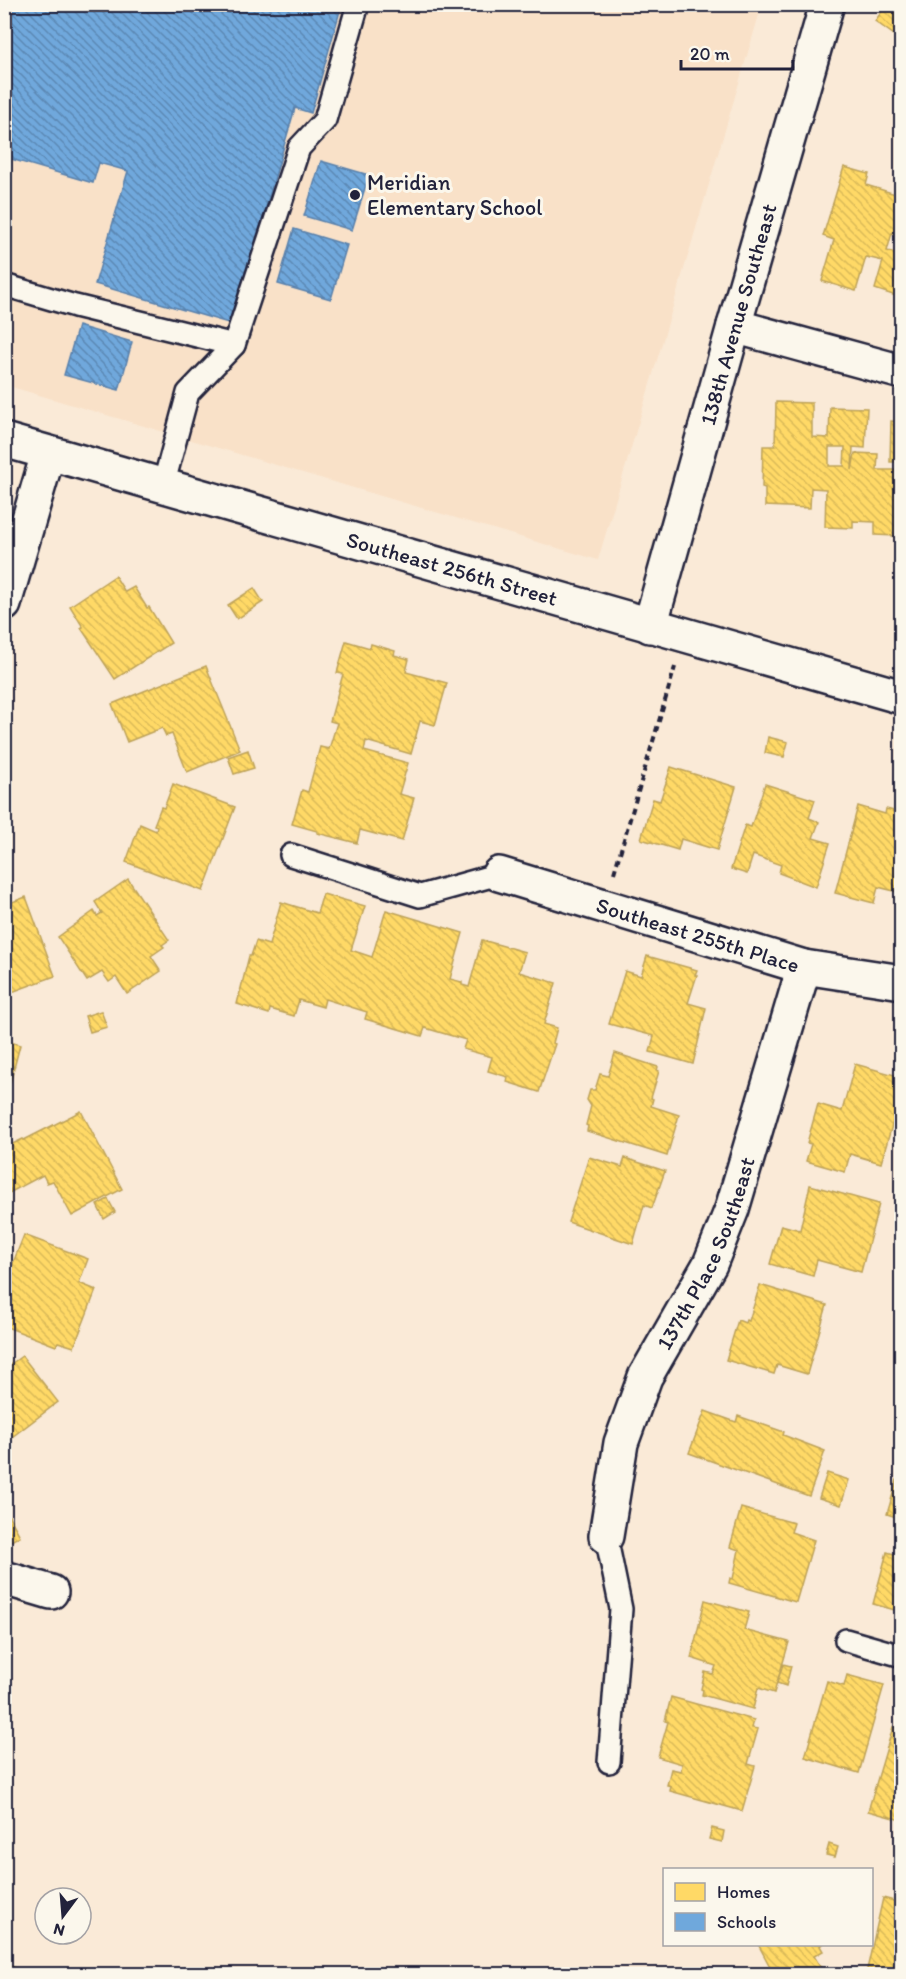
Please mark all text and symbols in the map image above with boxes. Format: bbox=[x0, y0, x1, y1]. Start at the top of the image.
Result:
scale bar bbox=[681, 33, 794, 71]
text: 20 m bbox=[690, 43, 730, 65]
place label: Meridian Elementary School bbox=[367, 169, 542, 221]
marker: Meridian Elementary School bbox=[348, 188, 362, 202]
street label: 138th Avenue Southeast bbox=[694, 200, 783, 428]
street label: Southeast 256th Street bbox=[343, 526, 561, 612]
street label: Southeast 255th Place bbox=[593, 891, 803, 979]
street label: 137th Place Southeast bbox=[651, 1154, 761, 1355]
legend bbox=[663, 1868, 873, 1946]
text: Homes bbox=[717, 1881, 770, 1903]
north arrow bbox=[33, 1886, 93, 1946]
text: Schools bbox=[717, 1911, 776, 1933]
text: N bbox=[51, 1919, 67, 1941]

